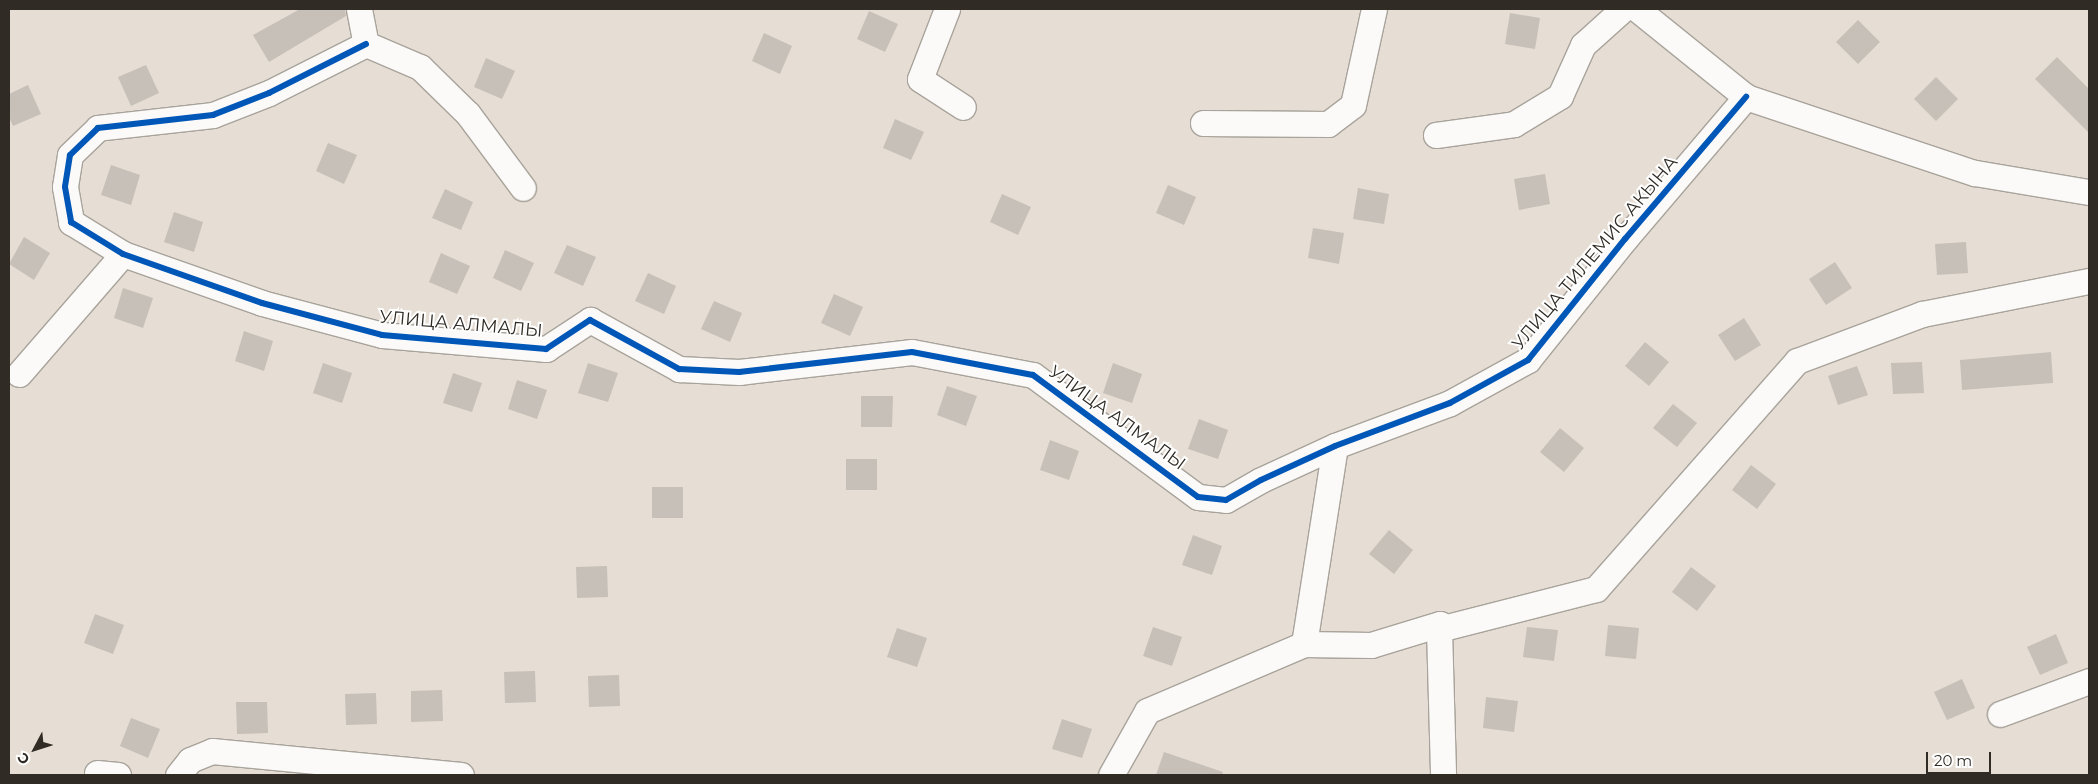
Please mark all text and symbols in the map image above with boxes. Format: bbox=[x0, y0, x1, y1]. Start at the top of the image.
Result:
street label: УЛИЦА ТИЛЕМИС АКЫНА bbox=[1508, 152, 1682, 354]
street label: УЛИЦА АЛМАЛЫ bbox=[378, 306, 544, 342]
street label: УЛИЦА АЛМАЛЫ bbox=[1044, 361, 1190, 475]
north arrow bbox=[10, 724, 60, 774]
scale bar bbox=[1928, 742, 1993, 774]
text: С bbox=[13, 749, 34, 768]
text: 20 m bbox=[1934, 751, 1972, 770]

